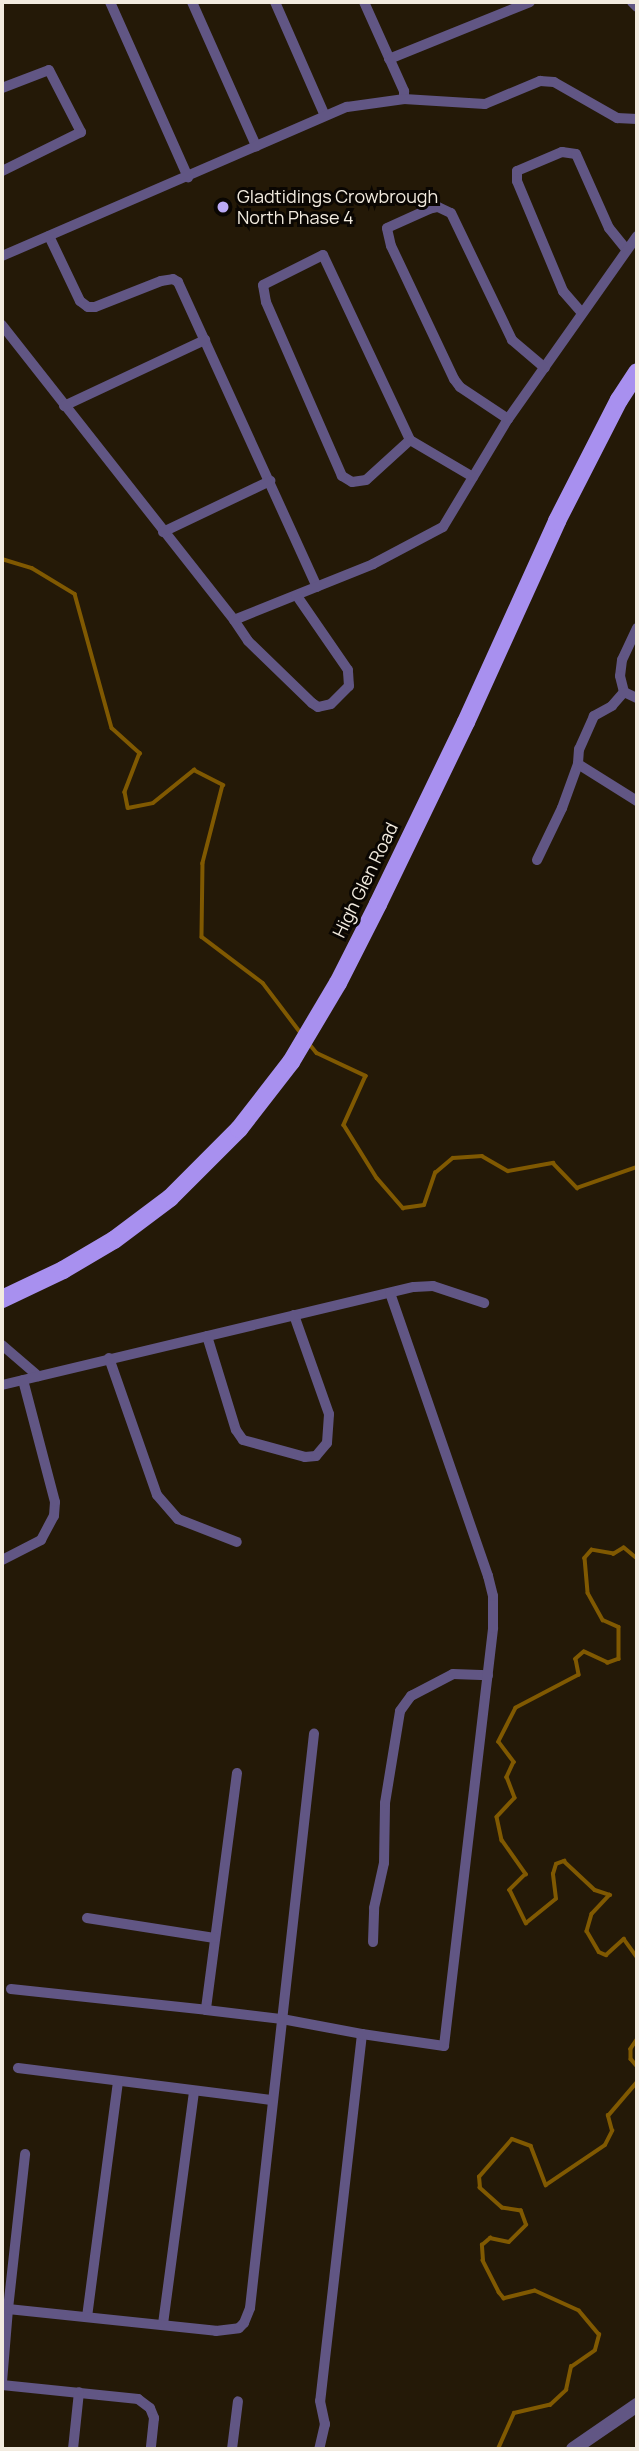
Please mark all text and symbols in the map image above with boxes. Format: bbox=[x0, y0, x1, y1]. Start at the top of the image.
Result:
place label: Gladtidings Crowbrough North Phase 4 bbox=[237, 186, 438, 228]
marker: Gladtidings Crowbrough North Phase 4 bbox=[215, 199, 231, 215]
street label: High Glen Road bbox=[328, 819, 402, 941]

